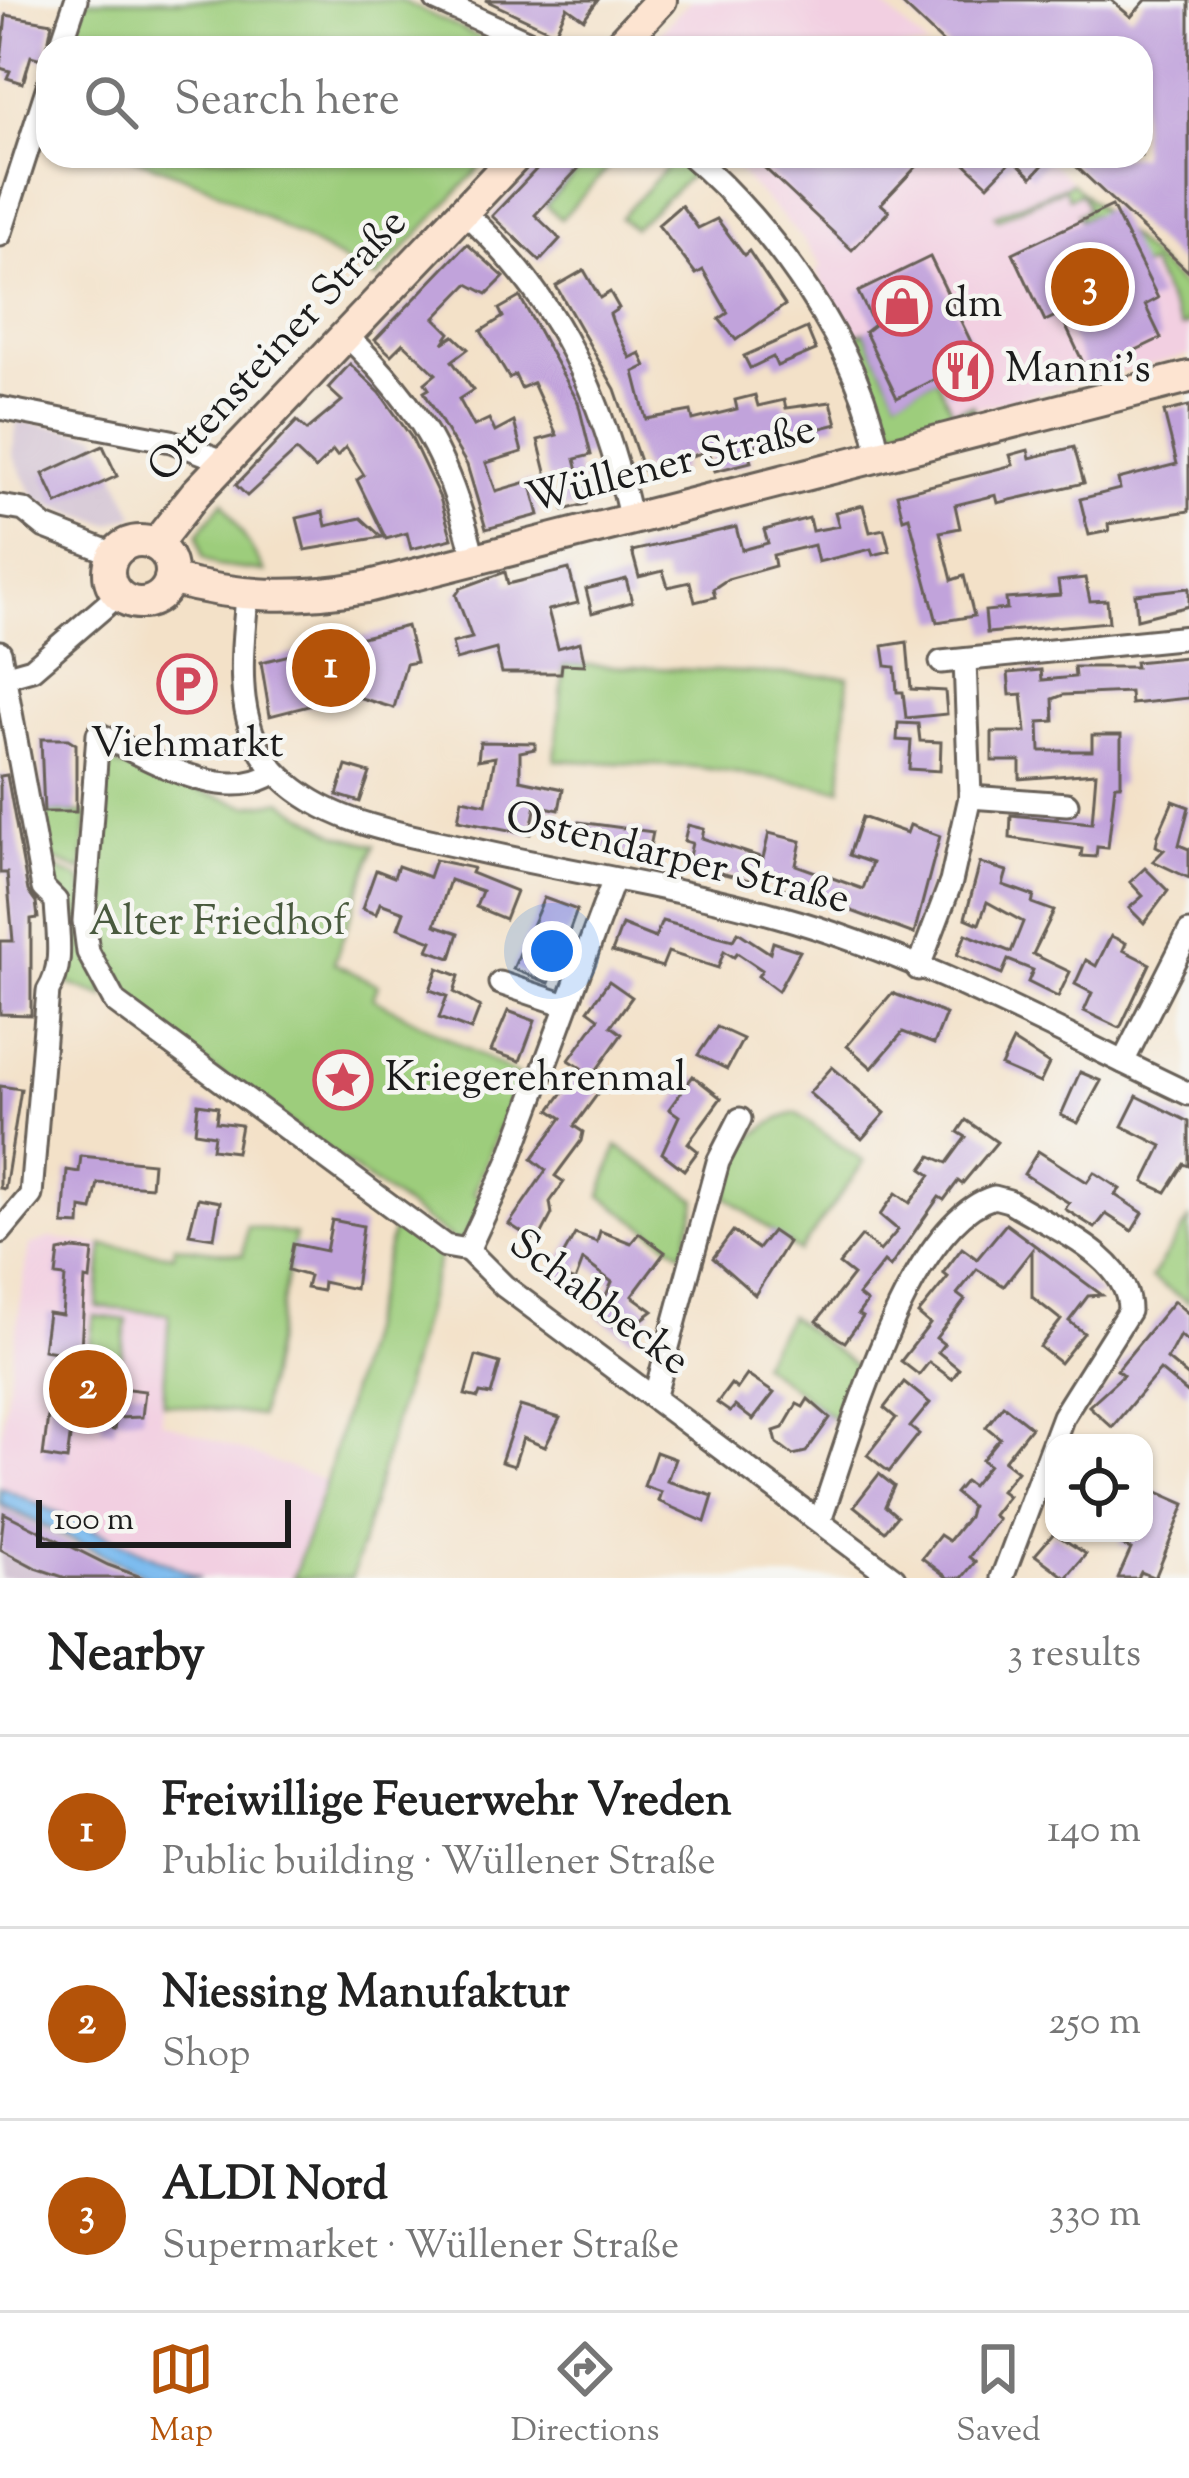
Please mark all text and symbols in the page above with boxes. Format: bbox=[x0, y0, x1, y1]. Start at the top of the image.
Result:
search box bbox=[36, 36, 1153, 168]
icon: search bbox=[78, 69, 144, 135]
text: Search here bbox=[174, 70, 400, 135]
street label: Ottensteiner Straße bbox=[136, 196, 422, 498]
pin: 3 bbox=[1051, 242, 1129, 332]
shop icon: dm bbox=[871, 275, 933, 337]
place label: dm bbox=[944, 276, 1002, 336]
restaurant icon: Manni's bbox=[932, 340, 994, 402]
place label: Manni's bbox=[1005, 341, 1151, 401]
street label: Wüllener Straße bbox=[520, 401, 822, 531]
pin: 1 bbox=[292, 623, 370, 713]
parking icon: Viehmarkt bbox=[156, 653, 218, 715]
place label: Viehmarkt bbox=[90, 716, 284, 776]
street label: Ostendarper Straße bbox=[499, 788, 855, 932]
park label: Alter Friedhof bbox=[88, 894, 350, 954]
your location bbox=[522, 921, 582, 981]
place icon: Kriegerehrenmal bbox=[312, 1049, 374, 1111]
place label: Kriegerehrenmal bbox=[385, 1050, 687, 1110]
street label: Schabbecke bbox=[495, 1216, 701, 1392]
pin: 2 bbox=[49, 1344, 127, 1434]
map controls bbox=[1045, 1434, 1153, 1542]
button: locate bbox=[1045, 1434, 1153, 1542]
scale bar bbox=[36, 1494, 291, 1547]
text: 100 m bbox=[54, 1497, 134, 1545]
text: Nearby bbox=[48, 1620, 205, 1693]
text: 3 results bbox=[1007, 1628, 1141, 1684]
text: Freiwillige Feuerwehr Vreden bbox=[162, 1771, 732, 1836]
text: 1 bbox=[80, 1804, 94, 1860]
text: 140 m bbox=[1047, 1804, 1141, 1860]
text: Public building · Wüllener Straße bbox=[162, 1836, 716, 1892]
text: Niessing Manufaktur bbox=[162, 1963, 570, 2028]
text: 2 bbox=[78, 1996, 96, 2052]
text: 250 m bbox=[1048, 1996, 1141, 2052]
text: Shop bbox=[162, 2028, 250, 2084]
text: ALDI Nord bbox=[162, 2155, 388, 2220]
text: 3 bbox=[79, 2188, 95, 2244]
text: 330 m bbox=[1049, 2188, 1141, 2244]
text: Supermarket · Wüllener Straße bbox=[162, 2220, 679, 2276]
tab: Map bbox=[148, 2336, 214, 2456]
tab: Directions bbox=[511, 2336, 660, 2456]
tab: Saved bbox=[956, 2336, 1041, 2456]

